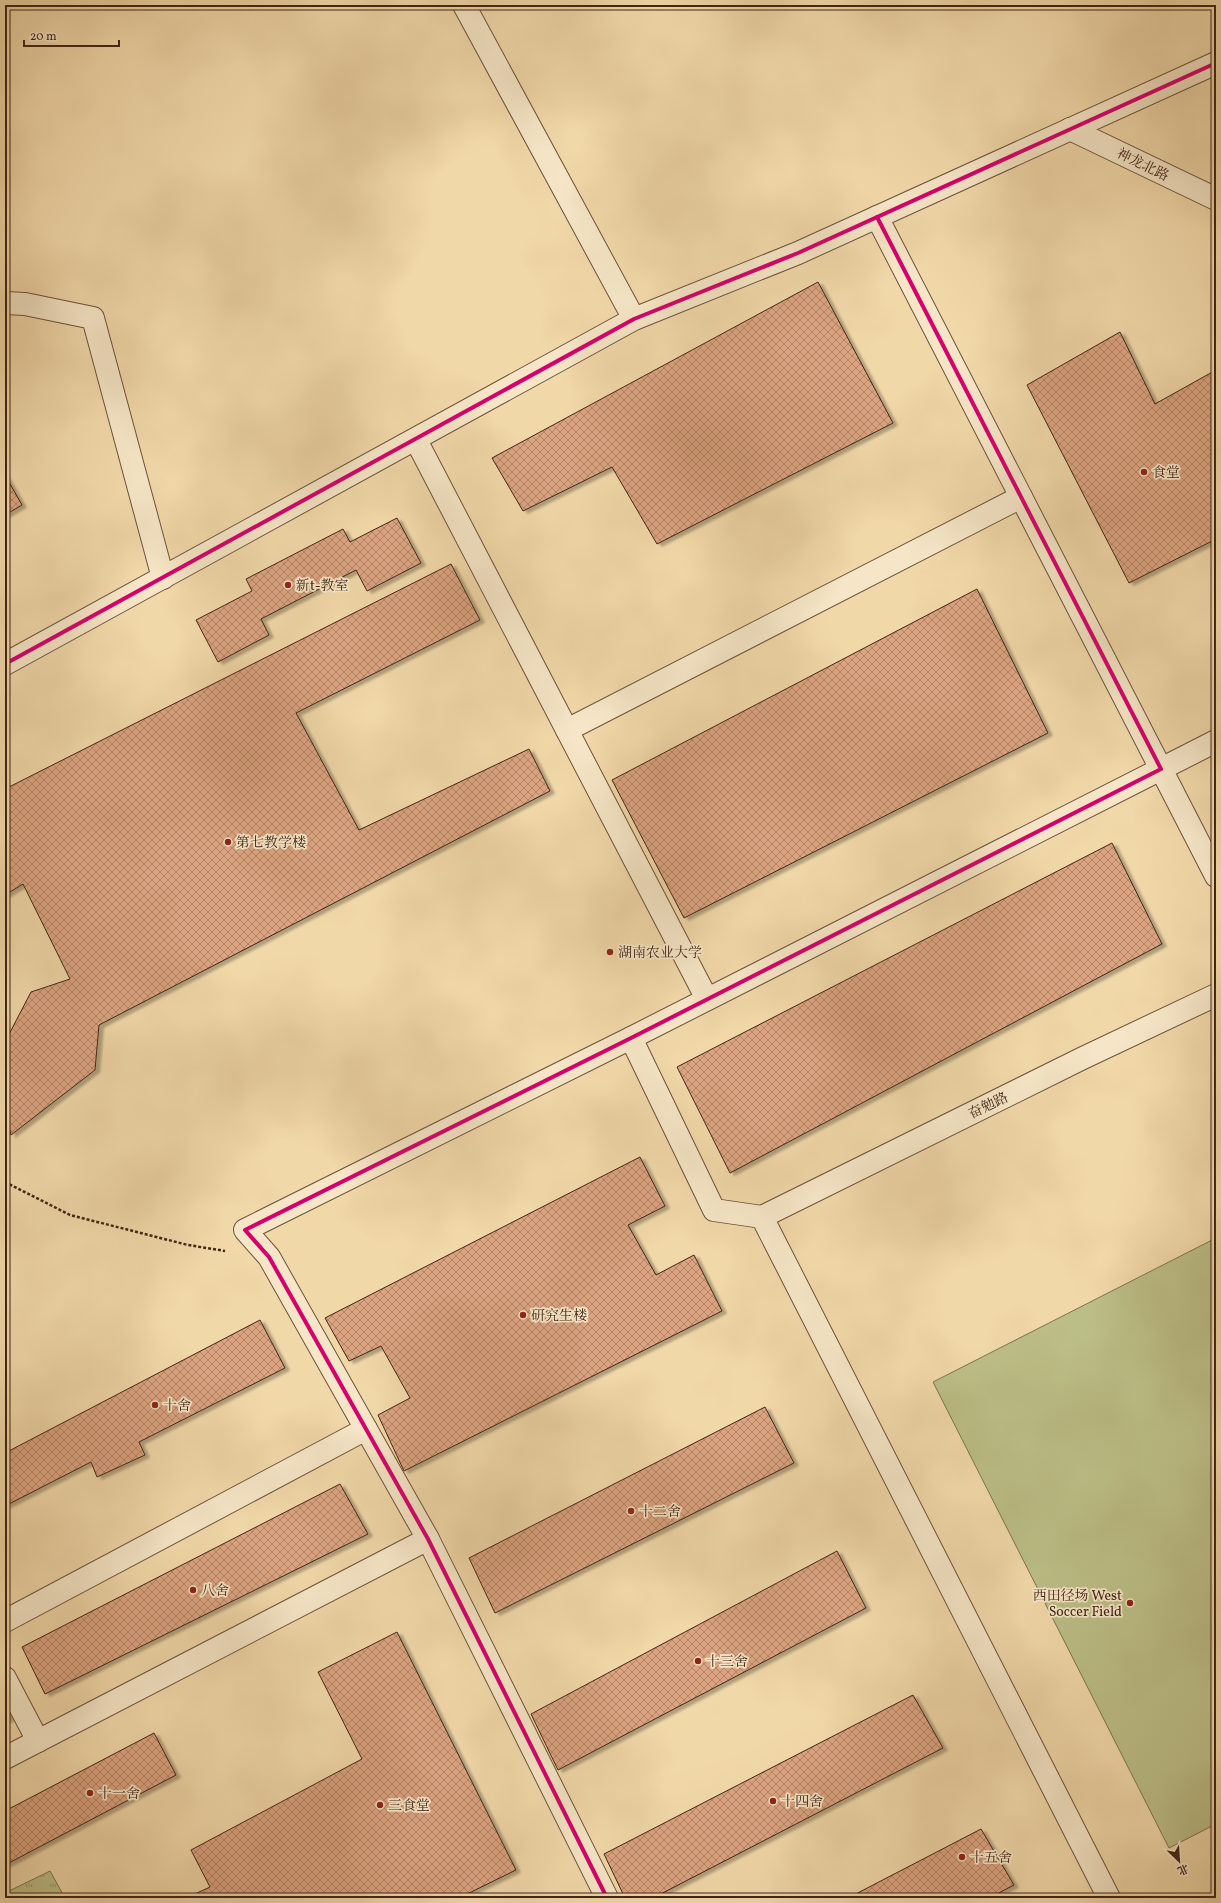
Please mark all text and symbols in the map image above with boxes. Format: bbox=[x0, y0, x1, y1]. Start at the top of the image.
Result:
scale bar bbox=[24, 22, 119, 48]
text: 20 m bbox=[30, 29, 57, 45]
street label: 神龙北路 bbox=[1113, 145, 1172, 186]
place label: 食堂 bbox=[1152, 464, 1180, 483]
marker: 食堂 bbox=[1139, 467, 1149, 477]
place label: 新t-教室 bbox=[296, 577, 349, 596]
marker: 新t-教室 bbox=[283, 580, 293, 590]
place label: 第七教学楼 bbox=[236, 834, 306, 853]
marker: 第七教学楼 bbox=[223, 837, 233, 847]
place label: 湖南农业大学 bbox=[618, 944, 702, 963]
marker: 湖南农业大学 bbox=[605, 947, 615, 957]
street label: 奋勉路 bbox=[966, 1089, 1012, 1124]
place label: 研究生楼 bbox=[531, 1307, 587, 1326]
marker: 研究生楼 bbox=[518, 1310, 528, 1320]
place label: 十舍 bbox=[163, 1397, 191, 1416]
marker: 十舍 bbox=[150, 1400, 160, 1410]
place label: 十二舍 bbox=[639, 1503, 681, 1522]
marker: 十二舍 bbox=[626, 1506, 636, 1516]
place label: 八舍 bbox=[201, 1582, 229, 1601]
marker: 八舍 bbox=[188, 1585, 198, 1595]
place label: 西田径场 West Soccer Field bbox=[1033, 1587, 1122, 1622]
marker: 西田径场 West Soccer Field bbox=[1125, 1598, 1135, 1608]
place label: 十三舍 bbox=[706, 1653, 748, 1672]
marker: 十三舍 bbox=[693, 1656, 703, 1666]
place label: 十一舍 bbox=[98, 1785, 140, 1804]
marker: 十一舍 bbox=[85, 1788, 95, 1798]
place label: 十四舍 bbox=[781, 1793, 823, 1812]
marker: 十四舍 bbox=[768, 1796, 778, 1806]
place label: 三食堂 bbox=[388, 1797, 430, 1816]
marker: 三食堂 bbox=[375, 1800, 385, 1810]
north arrow bbox=[1159, 1841, 1199, 1881]
place label: 十五舍 bbox=[970, 1849, 1012, 1868]
marker: 十五舍 bbox=[957, 1852, 967, 1862]
text: 北 bbox=[1174, 1860, 1191, 1878]

